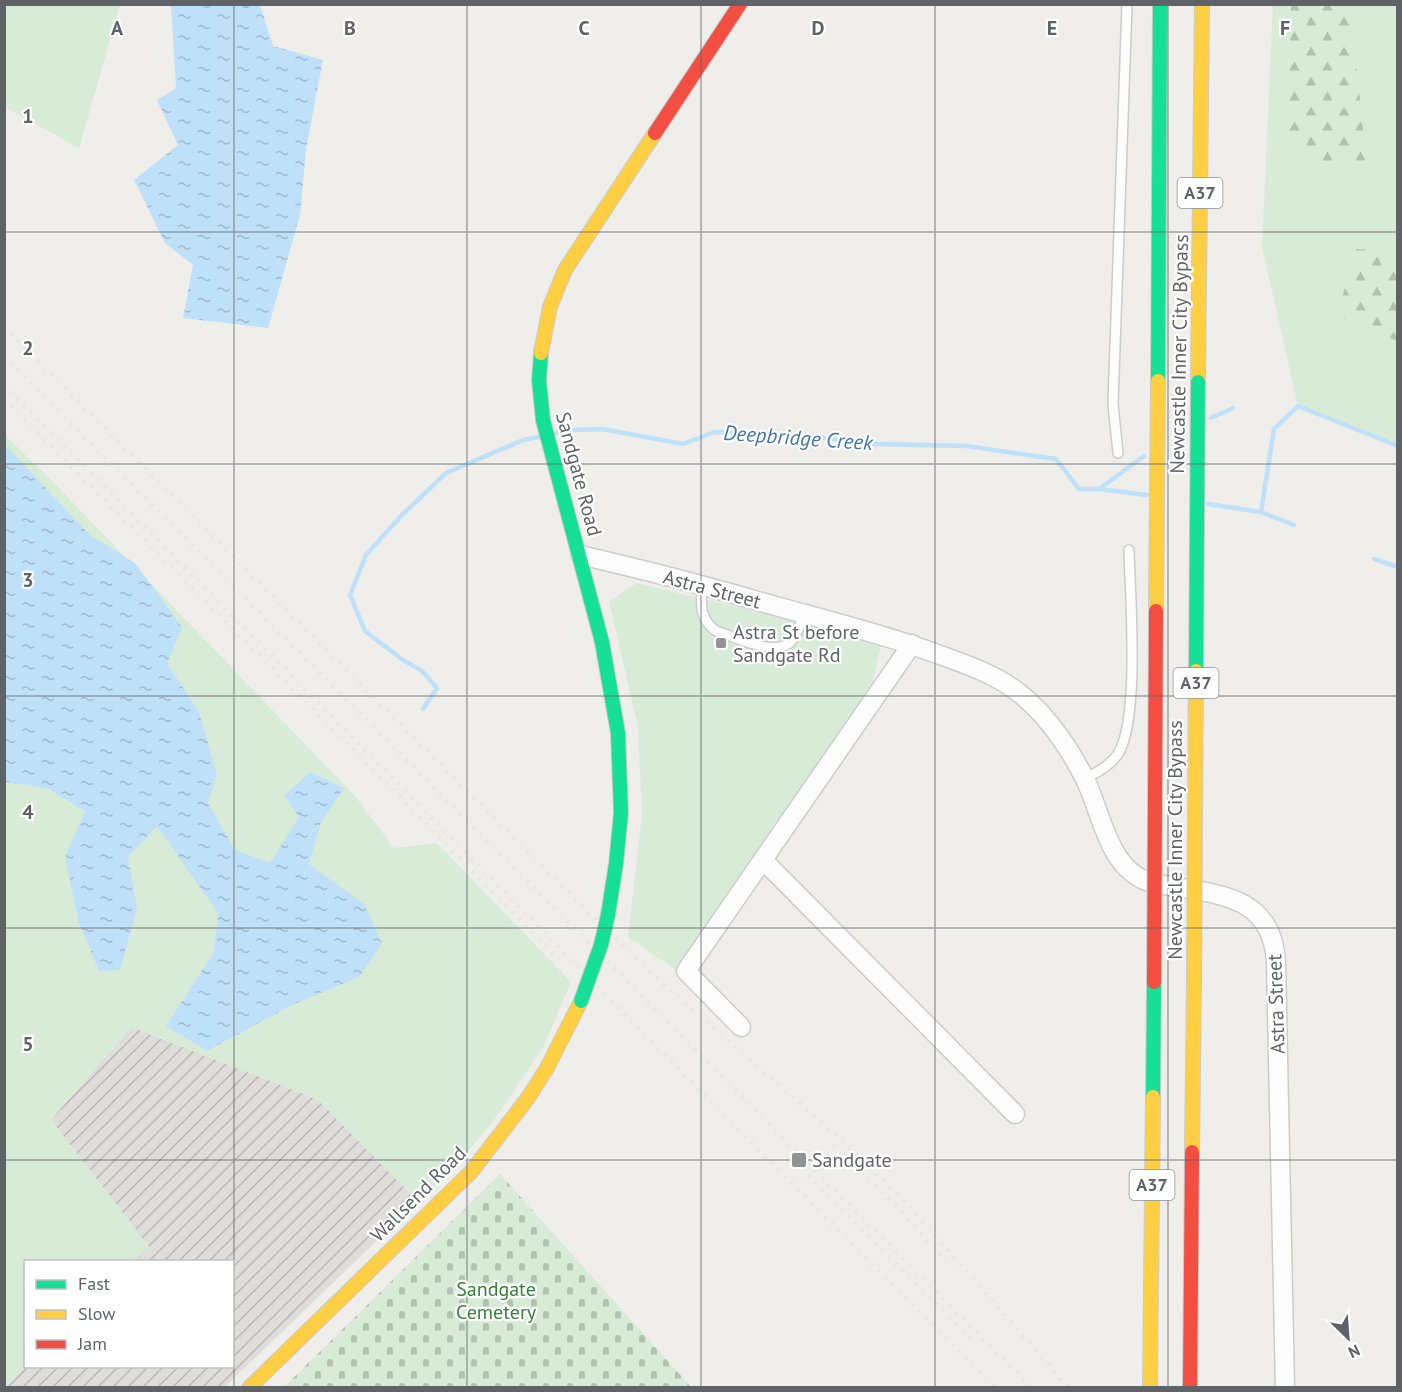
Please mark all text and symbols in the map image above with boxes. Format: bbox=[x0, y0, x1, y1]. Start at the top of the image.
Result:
text: A bbox=[111, 15, 124, 41]
text: B bbox=[344, 15, 356, 41]
text: C bbox=[578, 15, 590, 41]
text: D bbox=[812, 15, 825, 41]
text: E bbox=[1047, 15, 1057, 41]
text: F bbox=[1280, 15, 1290, 41]
text: 1 bbox=[22, 103, 34, 129]
road number: A37 bbox=[1178, 178, 1222, 208]
street label: Newcastle Inner City Bypass bbox=[1164, 234, 1194, 474]
text: 2 bbox=[22, 335, 34, 361]
street label: Sandgate Road bbox=[550, 409, 608, 539]
water label: Deepbridge Creek bbox=[722, 419, 875, 456]
street label: Astra Street bbox=[660, 563, 764, 615]
text: 3 bbox=[22, 567, 34, 593]
place label: Astra St before Sandgate Rd bbox=[733, 619, 860, 668]
marker: Astra St before Sandgate Rd bbox=[714, 636, 728, 650]
road number: A37 bbox=[1174, 668, 1218, 698]
street label: Newcastle Inner City Bypass bbox=[1162, 720, 1188, 960]
text: 4 bbox=[22, 799, 34, 825]
street label: Astra Street bbox=[1261, 953, 1291, 1054]
text: 5 bbox=[22, 1031, 34, 1057]
street label: Wallsend Road bbox=[365, 1141, 471, 1247]
place label: Sandgate bbox=[812, 1147, 892, 1173]
marker: Sandgate bbox=[790, 1151, 808, 1169]
road number: A37 bbox=[1130, 1170, 1174, 1200]
legend bbox=[24, 1260, 234, 1368]
text: Fast bbox=[78, 1272, 110, 1295]
park label: Sandgate Cemetery bbox=[456, 1276, 537, 1325]
text: Slow bbox=[78, 1302, 116, 1325]
north arrow bbox=[1318, 1308, 1378, 1368]
text: Jam bbox=[77, 1332, 107, 1355]
text: N bbox=[1345, 1340, 1363, 1363]

